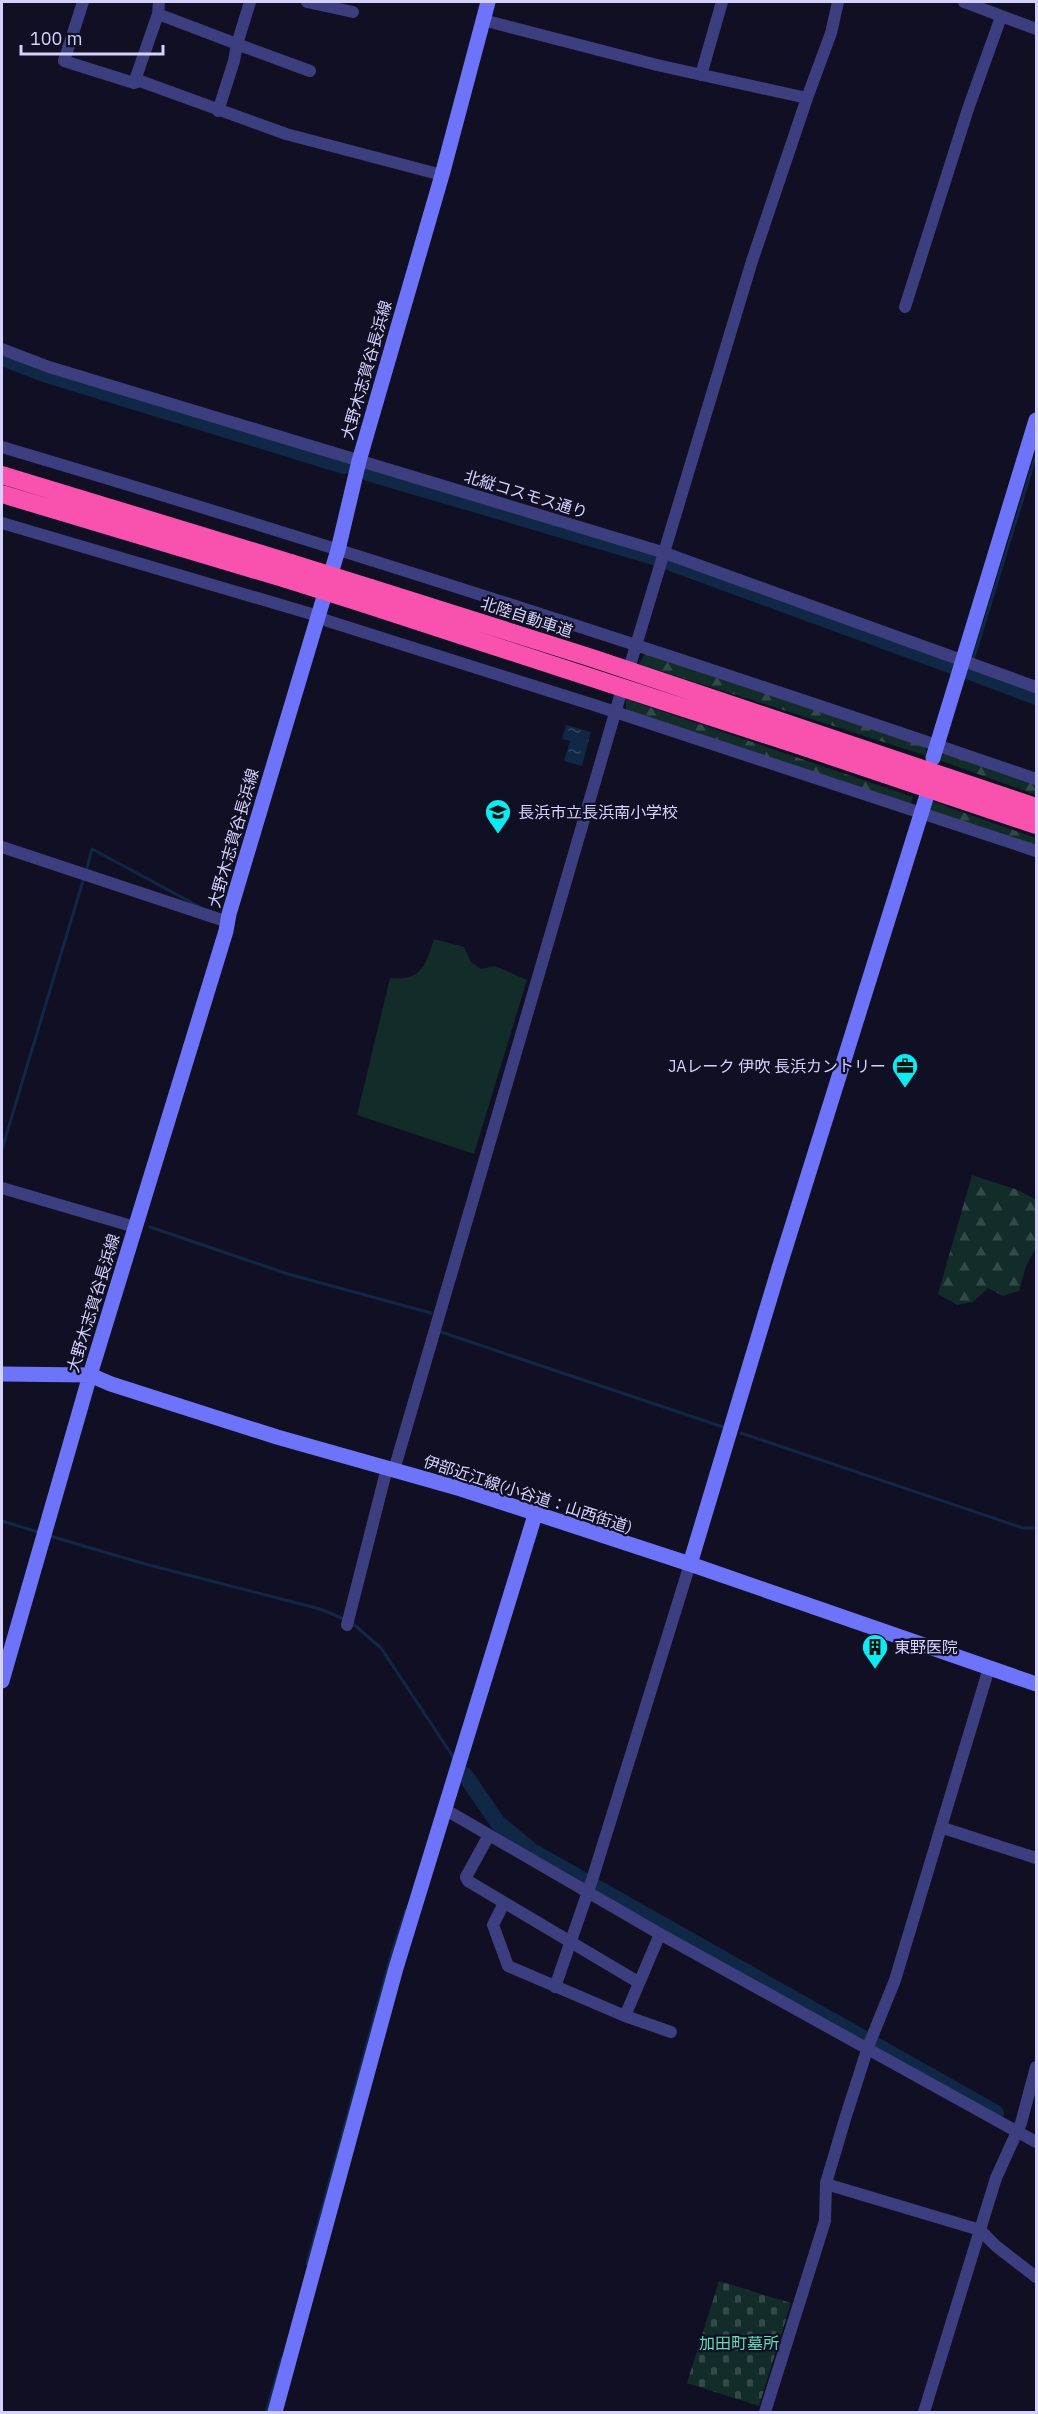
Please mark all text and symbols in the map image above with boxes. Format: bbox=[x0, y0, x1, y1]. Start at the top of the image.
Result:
scale bar bbox=[21, 18, 164, 56]
text: 100 m bbox=[30, 27, 82, 50]
street label: 大野木志賀谷長浜線 bbox=[337, 298, 395, 442]
street label: 北縦コスモス通り bbox=[462, 466, 590, 522]
street label: 北陸自動車道 bbox=[478, 593, 576, 641]
street label: 大野木志賀谷長浜線 bbox=[204, 766, 262, 910]
school or university icon: 長浜市立長浜南小学校 bbox=[483, 797, 513, 835]
place label: 長浜市立長浜南小学校 bbox=[518, 802, 678, 822]
office icon: JAレーク 伊吹 長浜カントリー bbox=[890, 1051, 920, 1089]
place label: JAレーク 伊吹 長浜カントリー bbox=[668, 1056, 886, 1076]
street label: 大野木志賀谷長浜線 bbox=[62, 1231, 124, 1375]
street label: 伊部近江線(小谷道：山西街道) bbox=[421, 1451, 635, 1537]
building icon: 東野医院 bbox=[860, 1632, 890, 1670]
place label: 東野医院 bbox=[894, 1637, 958, 1657]
park label: 加田町墓所 bbox=[699, 2333, 779, 2353]

